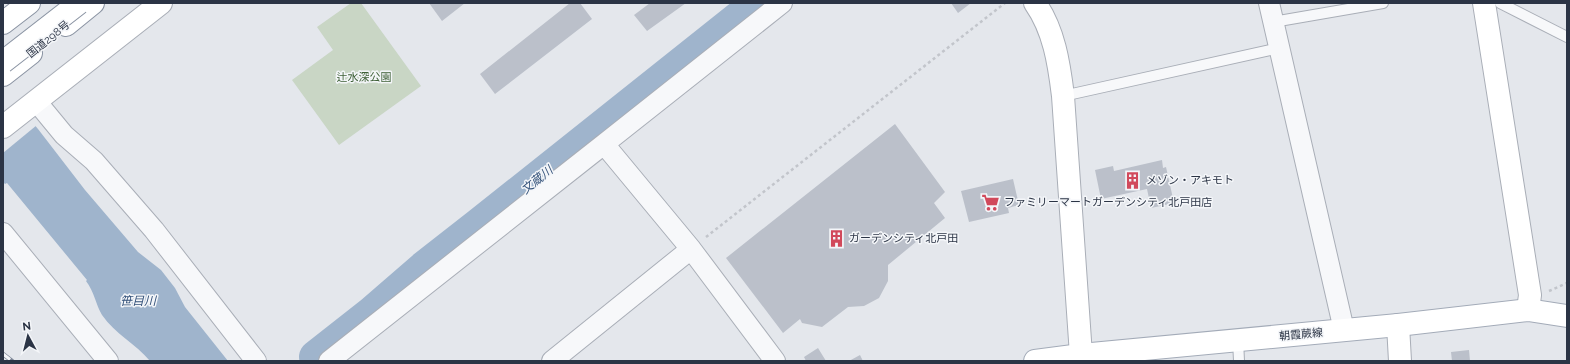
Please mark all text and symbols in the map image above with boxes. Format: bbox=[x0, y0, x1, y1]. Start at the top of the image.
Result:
street label: 国道298号 bbox=[24, 18, 72, 61]
park label: 辻水深公園 bbox=[337, 71, 392, 84]
water label: 文蔵川 bbox=[519, 162, 557, 197]
building icon: メゾン・アキモト bbox=[1123, 170, 1143, 190]
place label: メゾン・アキモト bbox=[1146, 174, 1234, 187]
supermarket icon: ファミリーマートガーデンシティ北戸田店 bbox=[981, 192, 1001, 212]
place label: ファミリーマートガーデンシティ北戸田店 bbox=[1004, 196, 1212, 209]
building icon: ガーデンシティ北戸田 bbox=[826, 228, 846, 248]
place label: ガーデンシティ北戸田 bbox=[849, 232, 958, 245]
water label: 笹目川 bbox=[120, 294, 158, 308]
north arrow bbox=[8, 316, 48, 356]
text: N bbox=[22, 320, 32, 334]
street label: 朝霞蕨線 bbox=[1279, 326, 1324, 343]

